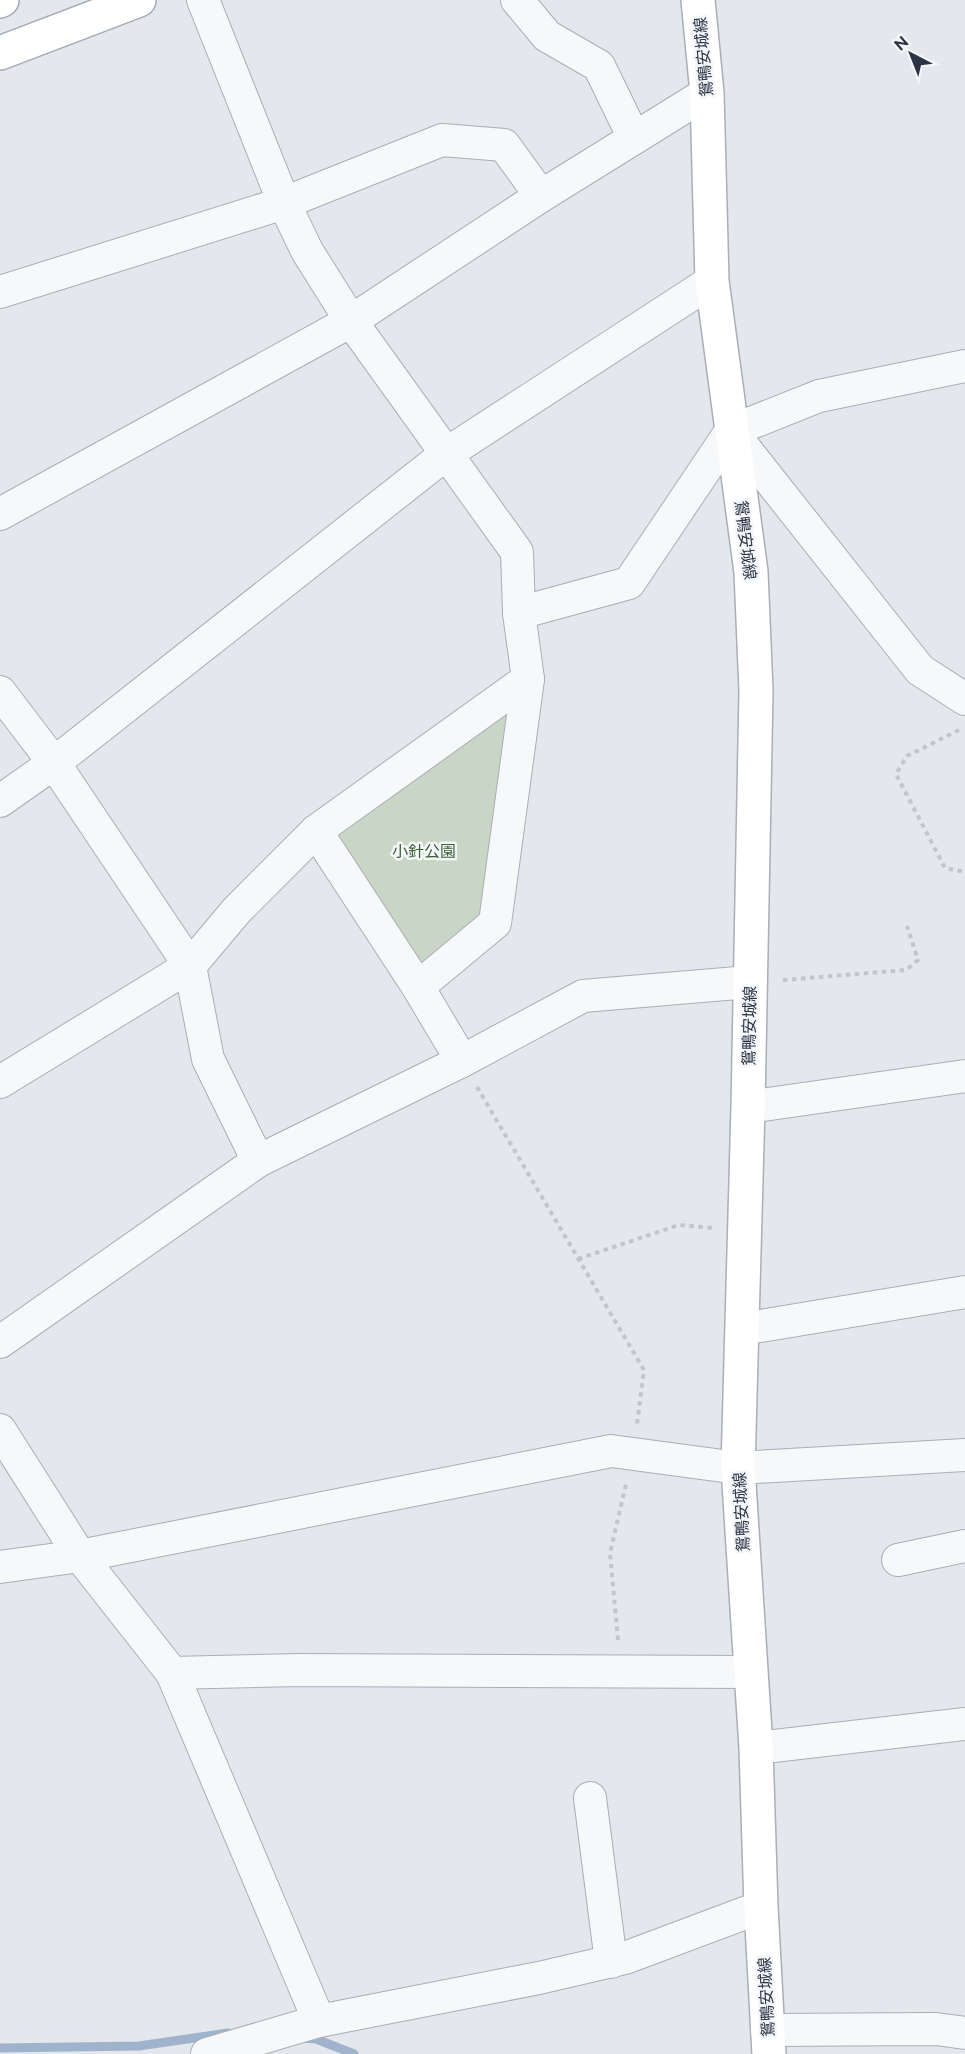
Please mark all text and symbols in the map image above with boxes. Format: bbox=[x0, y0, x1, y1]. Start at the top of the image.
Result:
street label: 鴛鴨安城線 bbox=[691, 16, 716, 98]
north arrow bbox=[881, 24, 941, 84]
text: N bbox=[890, 32, 912, 54]
street label: 鴛鴨安城線 bbox=[731, 499, 760, 581]
park label: 小針公園 bbox=[392, 842, 456, 861]
street label: 鴛鴨安城線 bbox=[739, 986, 760, 1066]
street label: 鴛鴨安城線 bbox=[730, 1472, 753, 1552]
street label: 鴛鴨安城線 bbox=[755, 1957, 778, 2037]

